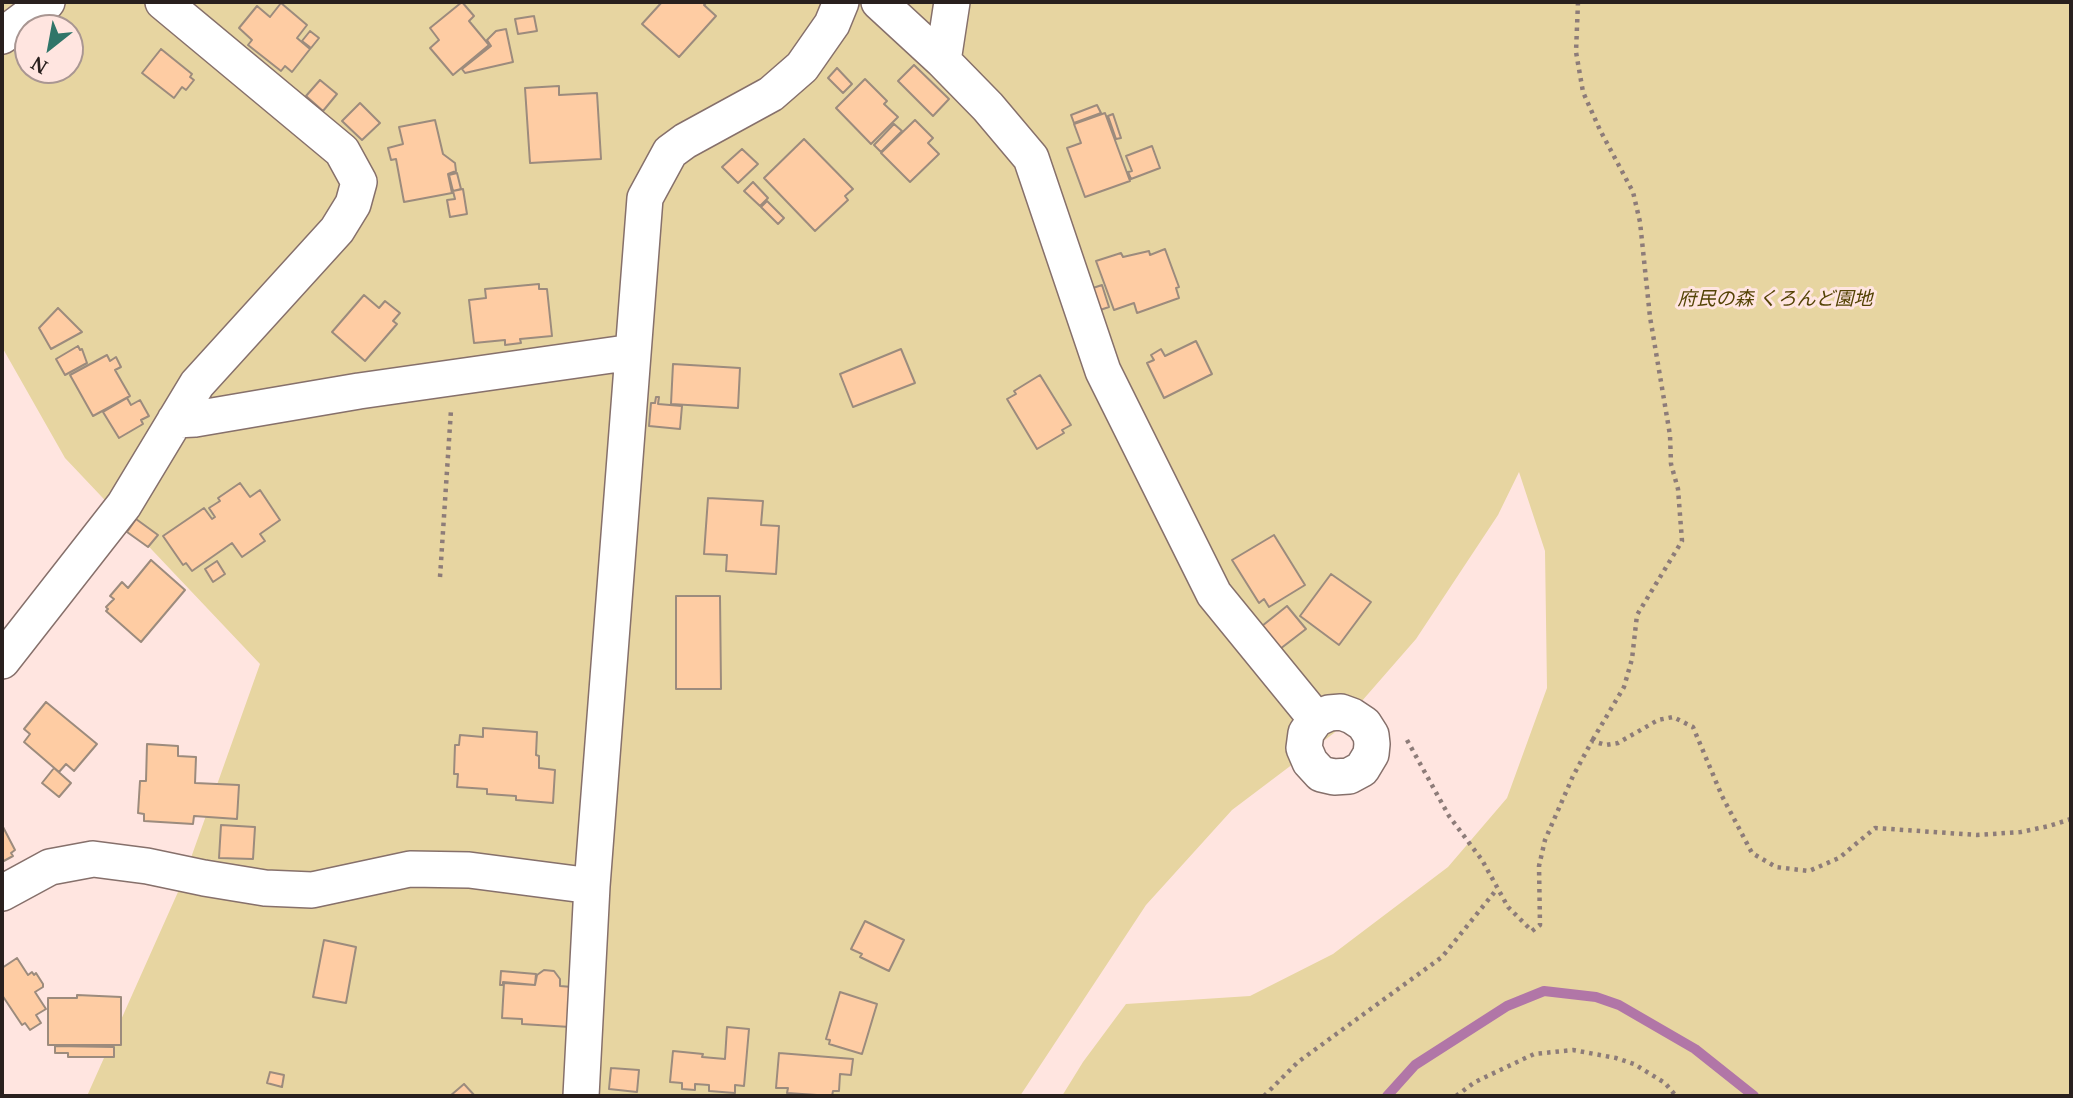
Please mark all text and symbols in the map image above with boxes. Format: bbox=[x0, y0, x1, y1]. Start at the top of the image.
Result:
north arrow bbox=[14, 14, 84, 84]
text: N bbox=[26, 50, 52, 80]
park label: 府民の森 くろんど園地 bbox=[1678, 289, 1872, 311]

